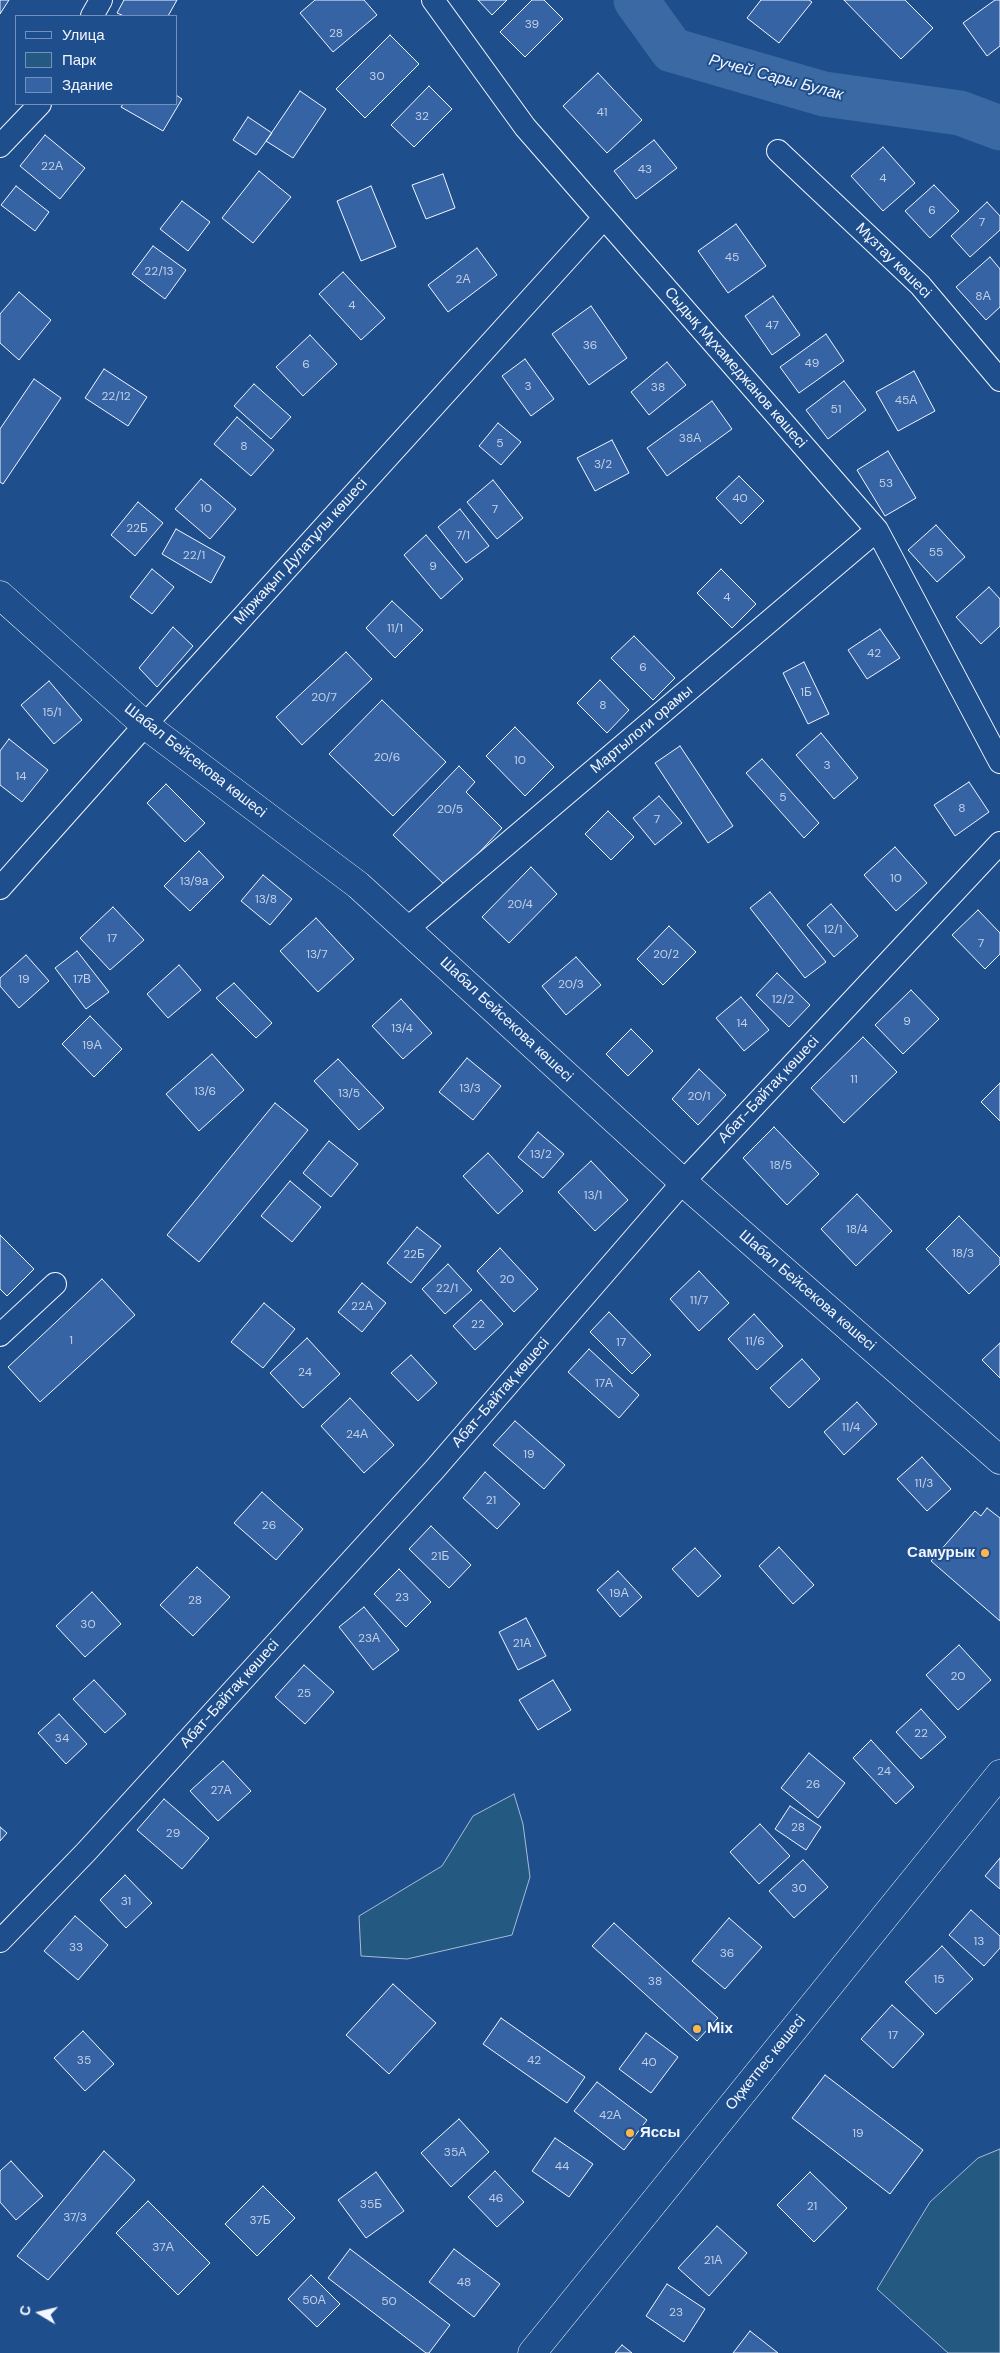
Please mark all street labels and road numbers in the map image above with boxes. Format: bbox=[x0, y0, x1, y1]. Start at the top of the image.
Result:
street label: Мұзтау көшесі bbox=[852, 220, 934, 302]
street label: Сыдық Мұхамеджанов көшесі bbox=[660, 284, 810, 452]
street label: Міржақып Дулатұлы көшесі bbox=[231, 475, 371, 629]
street label: Мартылоги орамы bbox=[587, 682, 697, 778]
street label: Шабал Бейсекова көшесі bbox=[120, 700, 270, 822]
street label: Шабал Бейсекова көшесі bbox=[436, 954, 576, 1086]
street label: Абат-Байтақ көшесі bbox=[715, 1033, 823, 1147]
street label: Шабал Бейсекова көшесі bbox=[735, 1227, 879, 1355]
street label: Абат-Байтақ көшесі bbox=[448, 1334, 554, 1452]
street label: Абат-Байтақ көшесі bbox=[177, 1636, 283, 1752]
street label: Оқжетпес көшесі bbox=[722, 2012, 810, 2114]

